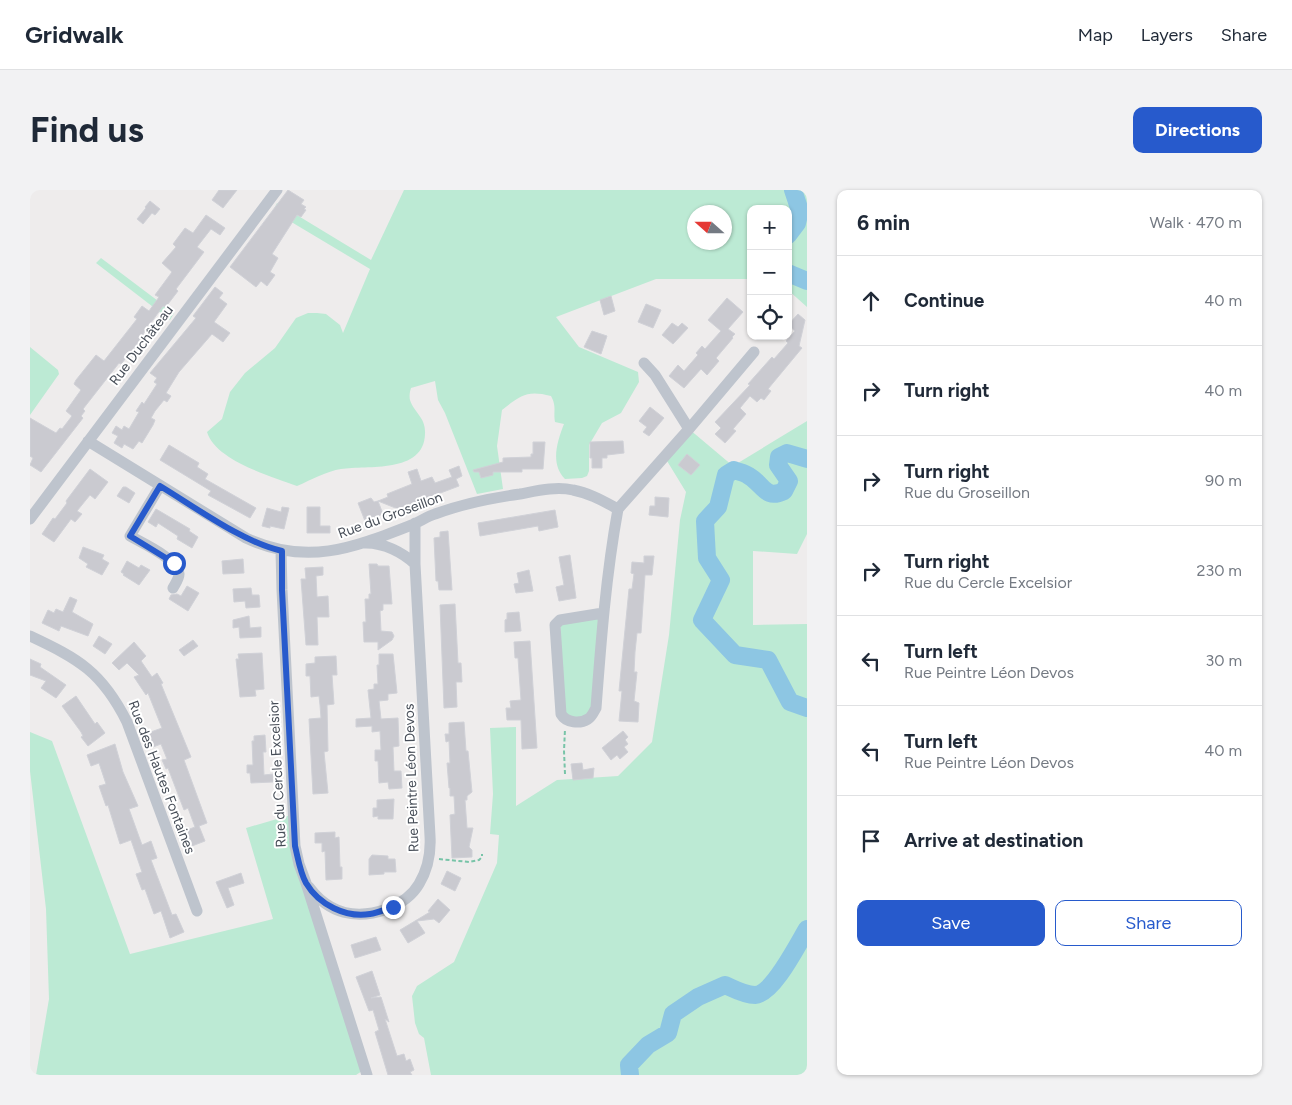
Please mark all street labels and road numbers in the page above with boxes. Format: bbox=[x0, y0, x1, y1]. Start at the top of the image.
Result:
street label: Rue Duchâteau bbox=[106, 302, 177, 389]
street label: Rue du Groseillon bbox=[336, 489, 445, 542]
street label: Rue des Hautes Fontaines bbox=[124, 698, 199, 856]
street label: Rue du Cercle Excelsior bbox=[265, 700, 290, 848]
street label: Rue Peintre Léon Devos bbox=[400, 703, 423, 853]

